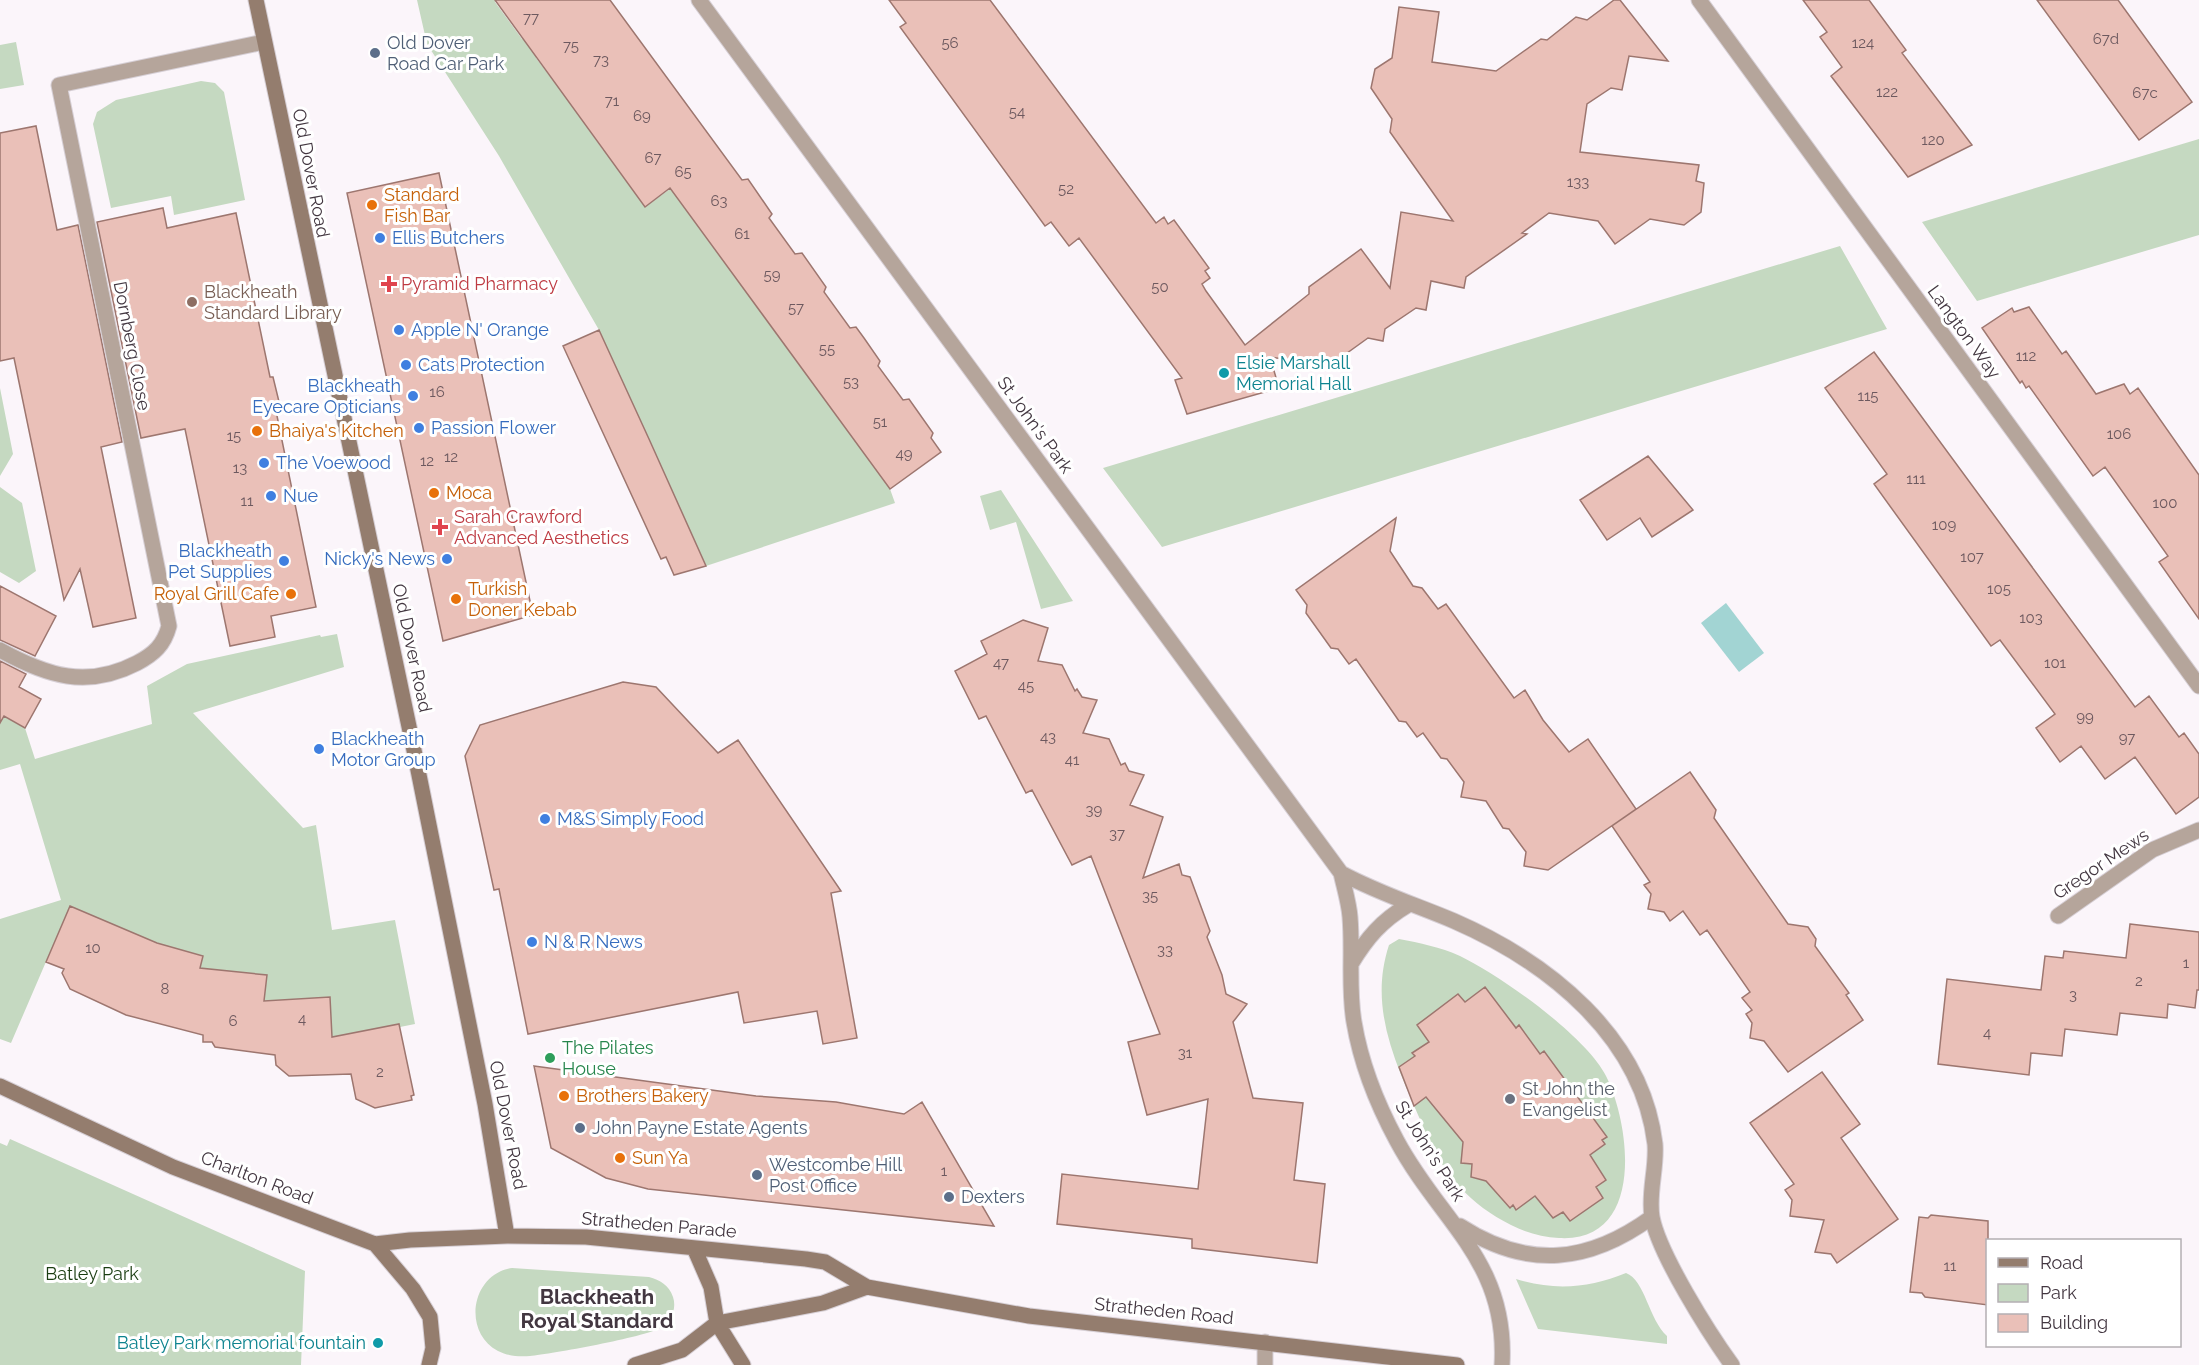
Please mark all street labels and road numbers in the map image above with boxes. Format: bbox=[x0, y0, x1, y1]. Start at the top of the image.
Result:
street label: Old Dover Road bbox=[289, 107, 334, 239]
street label: Dornberg Close bbox=[110, 280, 155, 413]
street label: Langton Way bbox=[1924, 281, 2005, 383]
street label: St John's Park bbox=[993, 372, 1078, 478]
street label: Old Dover Road bbox=[389, 582, 436, 714]
street label: Gregor Mews bbox=[2049, 824, 2153, 903]
street label: Old Dover Road bbox=[486, 1059, 531, 1191]
street label: St John's Park bbox=[1391, 1097, 1470, 1205]
street label: Charlton Road bbox=[198, 1146, 316, 1209]
street label: Stratheden Parade bbox=[581, 1207, 738, 1242]
street label: Stratheden Road bbox=[1093, 1293, 1235, 1328]

